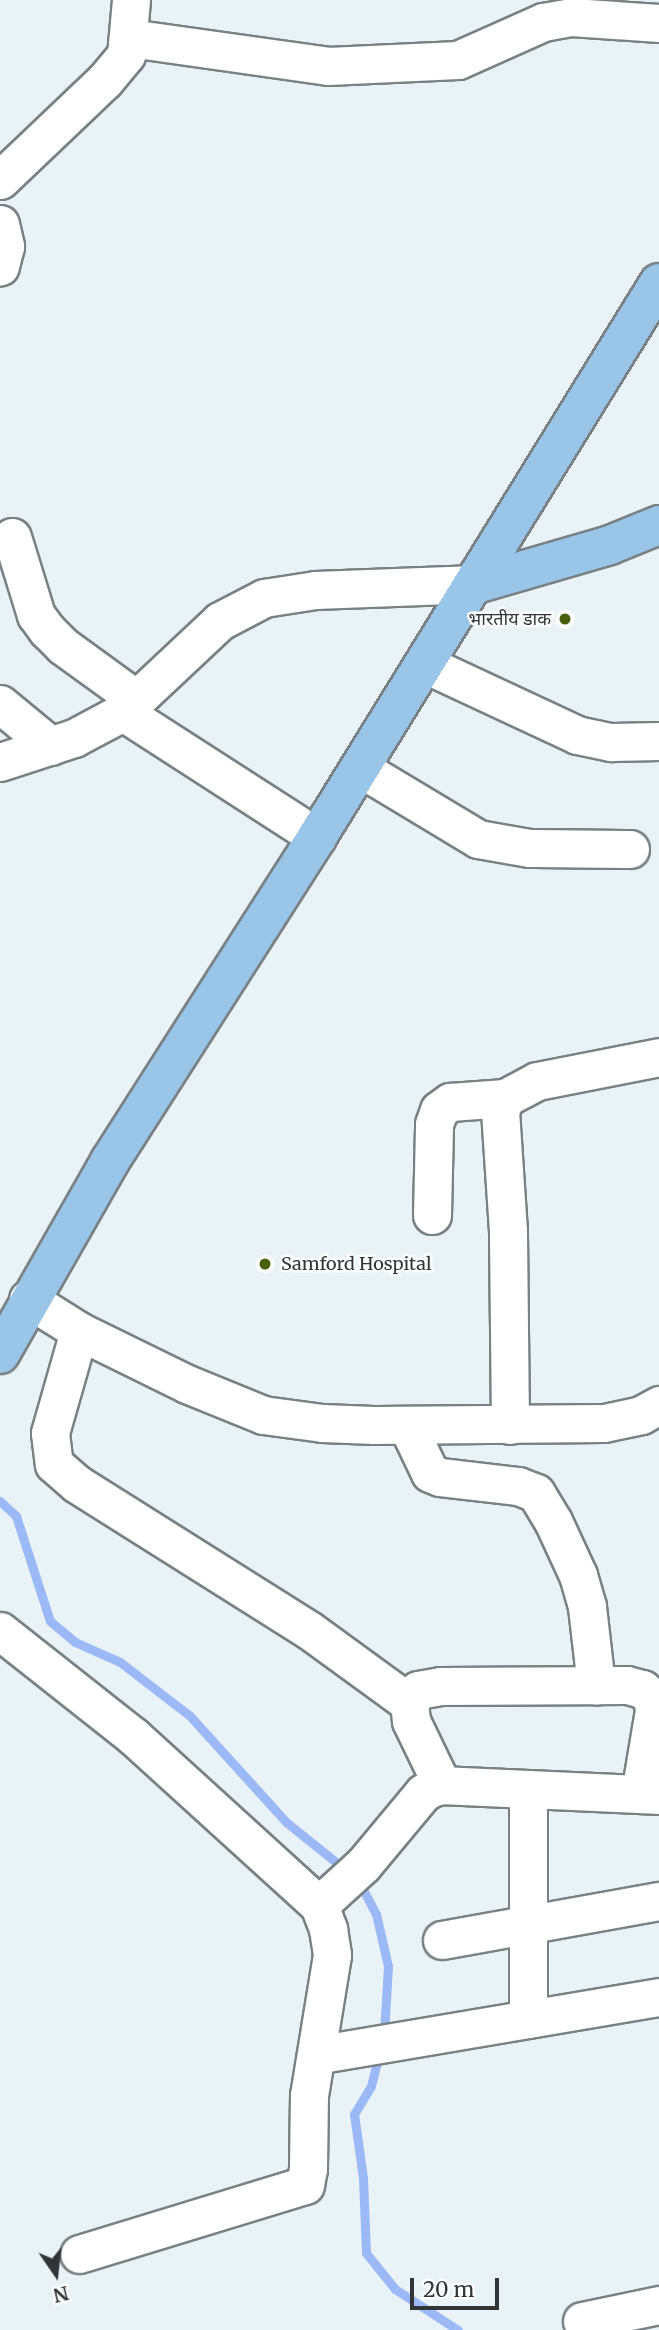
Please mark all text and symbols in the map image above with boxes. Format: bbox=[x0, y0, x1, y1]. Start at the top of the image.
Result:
place label: भारतीय डाक bbox=[469, 608, 551, 630]
marker: भारतीय डाक bbox=[557, 611, 573, 627]
place label: Samford Hospital bbox=[281, 1253, 431, 1275]
marker: Samford Hospital bbox=[255, 1254, 275, 1274]
north arrow bbox=[21, 2239, 91, 2309]
scale bar bbox=[414, 2264, 503, 2308]
text: 20 m bbox=[423, 2276, 474, 2303]
text: N bbox=[51, 2281, 71, 2308]

